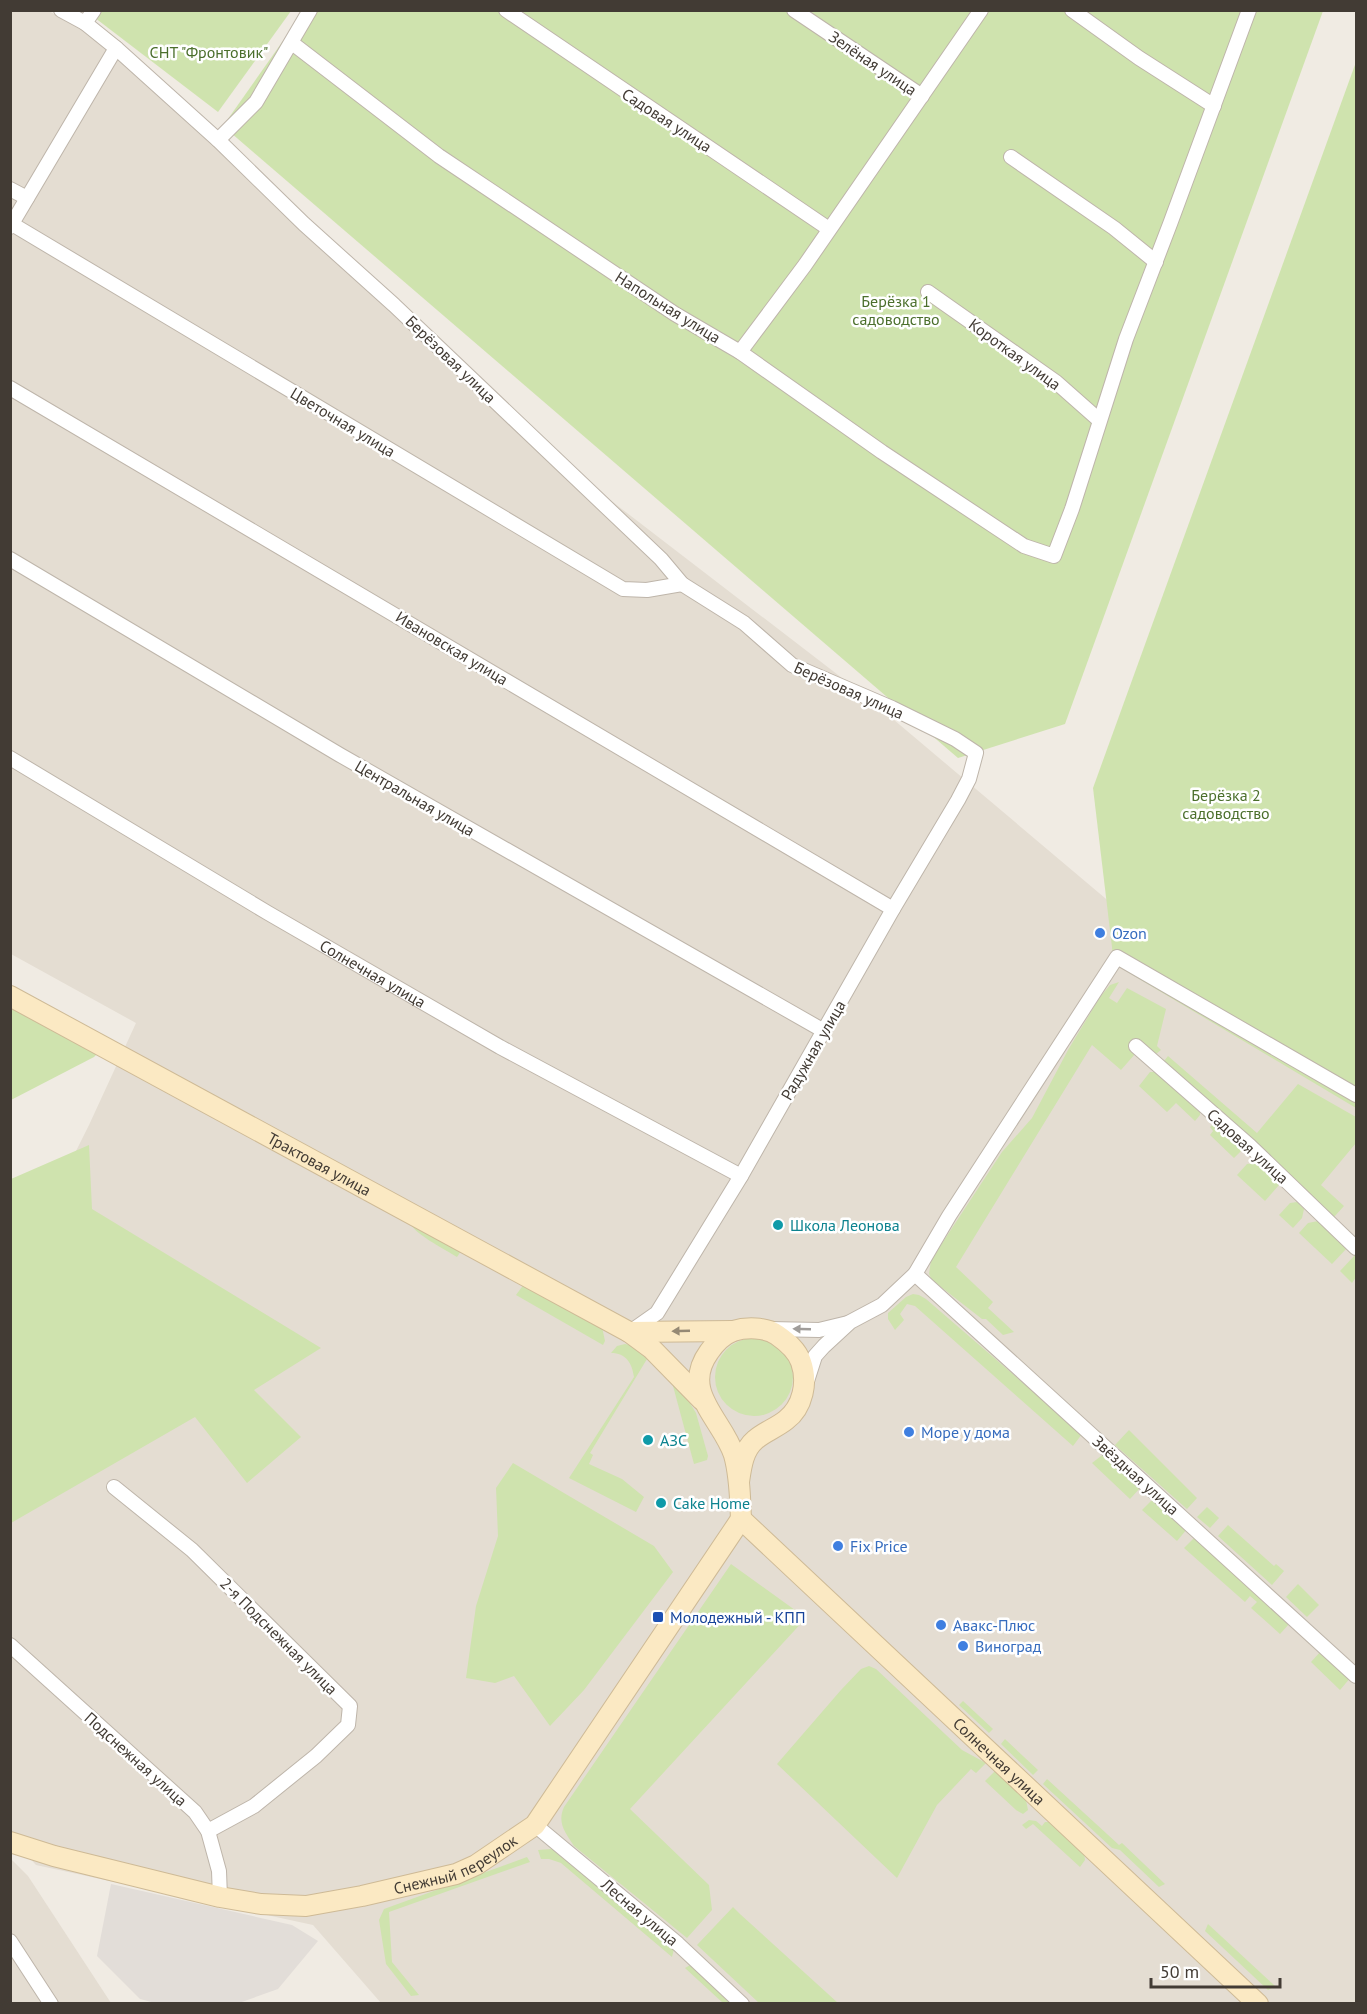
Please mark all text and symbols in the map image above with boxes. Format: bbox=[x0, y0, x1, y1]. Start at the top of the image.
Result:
street label: Зелёная улица bbox=[825, 26, 921, 100]
park label: СНТ "Фронтовик" bbox=[150, 42, 268, 62]
street label: Садовая улица bbox=[618, 84, 716, 156]
street label: Напольная улица bbox=[612, 267, 724, 347]
park label: Берёзка 1 садоводство bbox=[852, 291, 940, 329]
street label: Берёзовая улица bbox=[402, 311, 500, 407]
street label: Короткая улица bbox=[965, 314, 1065, 394]
street label: Цветочная улица bbox=[287, 383, 399, 461]
street label: Ивановская улица bbox=[392, 607, 512, 689]
street label: Берёзовая улица bbox=[791, 657, 907, 723]
street label: Центральная улица bbox=[352, 756, 478, 840]
park label: Берёзка 2 садоводство bbox=[1182, 785, 1270, 823]
place label: Ozon bbox=[1112, 923, 1147, 943]
marker: Ozon bbox=[1093, 926, 1107, 940]
street label: Солнечная улица bbox=[316, 935, 429, 1012]
street label: Радужная улица bbox=[776, 996, 850, 1104]
street label: Садовая улица bbox=[1203, 1104, 1293, 1188]
street label: Трактовая улица bbox=[264, 1128, 375, 1200]
place label: Школа Леонова bbox=[790, 1215, 900, 1235]
marker: Школа Леонова bbox=[771, 1218, 785, 1232]
one-way arrow bbox=[793, 1325, 812, 1334]
one-way arrow bbox=[671, 1327, 690, 1336]
place label: Море у дома bbox=[921, 1422, 1010, 1442]
marker: Море у дома bbox=[902, 1425, 916, 1439]
place label: АЗС bbox=[660, 1430, 687, 1450]
street label: Звёздная улица bbox=[1089, 1431, 1183, 1519]
marker: АЗС bbox=[641, 1433, 655, 1447]
place label: Cake Home bbox=[673, 1493, 750, 1513]
marker: Cake Home bbox=[654, 1496, 668, 1510]
place label: Fix Price bbox=[850, 1536, 908, 1556]
marker: Fix Price bbox=[831, 1539, 845, 1553]
street label: 2-я Подснежная улица bbox=[216, 1573, 342, 1699]
place label: Молодежный - КПП bbox=[670, 1607, 805, 1627]
marker: Молодежный - КПП bbox=[651, 1610, 665, 1624]
place label: Авакс-Плюс bbox=[953, 1615, 1035, 1635]
marker: Авакс-Плюс bbox=[934, 1618, 948, 1632]
place label: Виноград bbox=[975, 1636, 1042, 1656]
marker: Виноград bbox=[956, 1639, 970, 1653]
street label: Подснежная улица bbox=[81, 1708, 191, 1810]
street label: Солнечная улица bbox=[949, 1713, 1049, 1809]
street label: Снежный переулок bbox=[391, 1830, 521, 1898]
street label: Лесная улица bbox=[597, 1873, 683, 1950]
scale bar bbox=[1151, 1951, 1280, 1989]
text: 50 m bbox=[1160, 1960, 1199, 1983]

